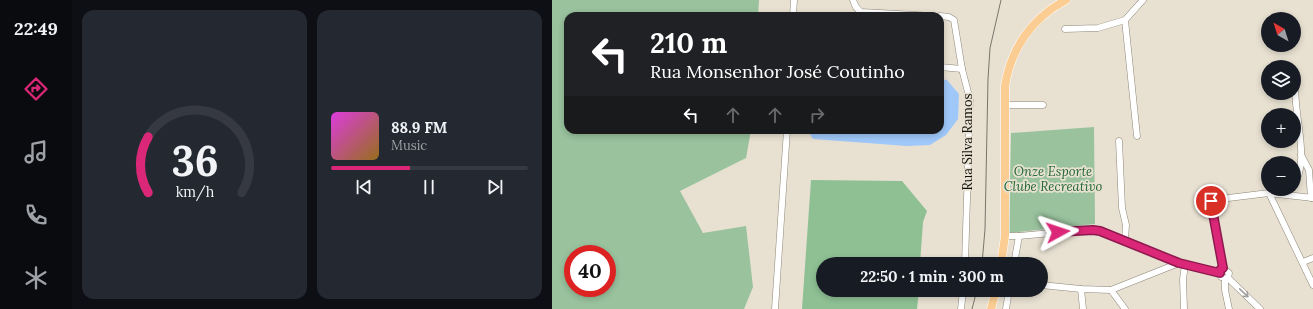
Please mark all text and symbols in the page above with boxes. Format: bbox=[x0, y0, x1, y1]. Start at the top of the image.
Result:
north arrow bbox=[1261, 12, 1301, 52]
map controls bbox=[1261, 12, 1301, 196]
text: 22:49 bbox=[14, 17, 58, 40]
text: 210 m bbox=[650, 25, 727, 61]
icon: left bbox=[584, 28, 636, 80]
text: Rua Monsenhor José Coutinho bbox=[650, 60, 905, 83]
button: layers bbox=[1261, 60, 1301, 100]
icon: directions bbox=[22, 75, 50, 103]
street label: Rua Silva Ramos bbox=[959, 93, 976, 191]
icon: left bbox=[680, 104, 702, 126]
icon: ahead bbox=[722, 104, 744, 126]
icon: ahead bbox=[764, 104, 786, 126]
icon: right bbox=[806, 104, 828, 126]
button: + bbox=[1261, 108, 1301, 148]
text: 88.9 FM bbox=[391, 118, 447, 137]
text: 36 bbox=[171, 133, 218, 186]
text: Music bbox=[391, 137, 427, 154]
icon: music bbox=[22, 138, 50, 166]
button: − bbox=[1261, 156, 1301, 196]
park label: Onze Esporte Clube Recreativo bbox=[1004, 163, 1103, 195]
icon: previous bbox=[353, 176, 375, 198]
icon: pause bbox=[418, 176, 440, 198]
icon: next bbox=[484, 176, 506, 198]
text: km/h bbox=[175, 182, 214, 201]
pin bbox=[1194, 184, 1228, 218]
icon: arrive bbox=[1200, 190, 1222, 212]
icon: phone bbox=[22, 201, 50, 229]
position arrow bbox=[1037, 211, 1079, 253]
speed limit sign: 40 bbox=[564, 245, 616, 297]
icon: climate bbox=[22, 264, 50, 292]
text: 22:50 · 1 min · 300 m bbox=[860, 267, 1004, 286]
one-way arrow bbox=[1239, 289, 1249, 298]

